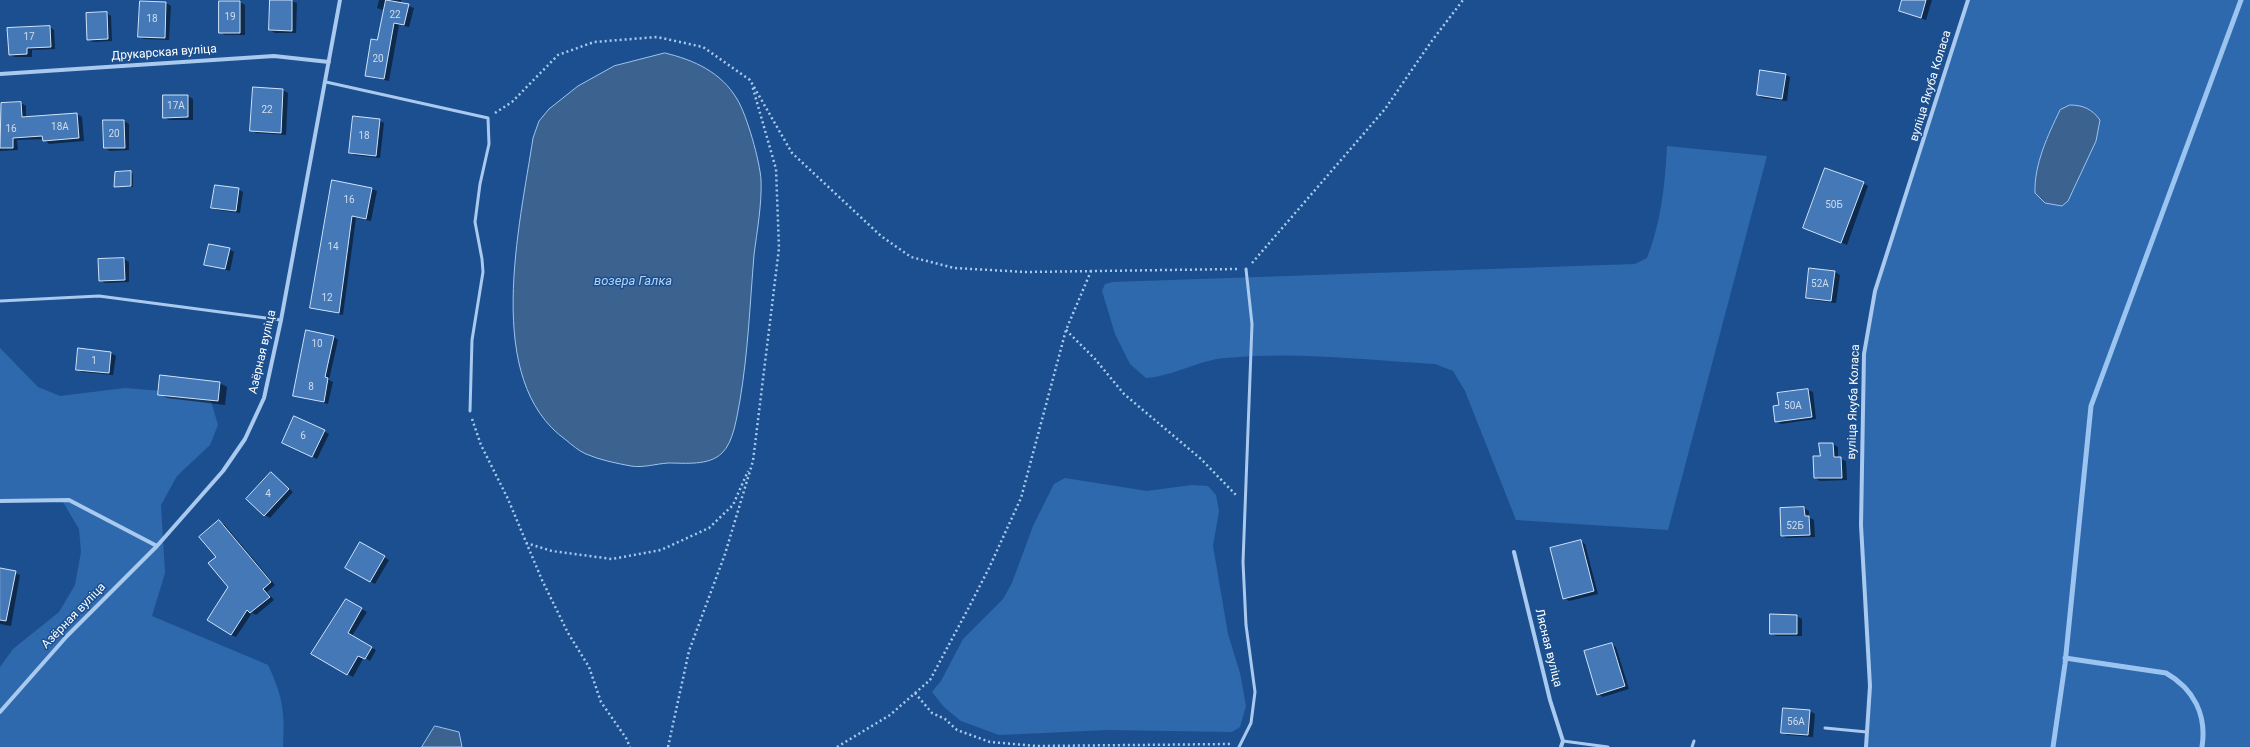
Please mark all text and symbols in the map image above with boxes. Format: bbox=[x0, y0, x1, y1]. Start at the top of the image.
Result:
house number: 22 bbox=[389, 9, 401, 21]
house number: 19 bbox=[224, 11, 236, 23]
house number: 18 bbox=[146, 13, 158, 25]
street label: вуліца Якуба Коласа bbox=[1907, 29, 1955, 143]
house number: 17 bbox=[23, 31, 35, 43]
street label: Друкарская вуліца bbox=[111, 42, 217, 64]
house number: 20 bbox=[372, 53, 384, 65]
house number: 17А bbox=[167, 100, 185, 112]
house number: 22 bbox=[261, 104, 273, 116]
house number: 18А bbox=[51, 121, 69, 133]
house number: 16 bbox=[5, 123, 17, 135]
house number: 20 bbox=[108, 128, 120, 140]
house number: 18 bbox=[358, 130, 370, 142]
house number: 16 bbox=[343, 194, 355, 206]
house number: 50Б bbox=[1825, 199, 1843, 211]
house number: 14 bbox=[327, 241, 339, 253]
water label: возера Галка bbox=[594, 274, 672, 290]
house number: 52А bbox=[1811, 278, 1829, 290]
house number: 12 bbox=[321, 292, 333, 304]
street label: Азёрная вуліца bbox=[246, 309, 280, 395]
house number: 10 bbox=[311, 338, 323, 350]
street label: вуліца Якуба Коласа bbox=[1845, 344, 1863, 460]
house number: 1 bbox=[91, 355, 97, 367]
house number: 8 bbox=[308, 381, 314, 393]
house number: 50А bbox=[1784, 400, 1802, 412]
house number: 6 bbox=[300, 430, 306, 442]
house number: 4 bbox=[265, 488, 271, 500]
house number: 52Б bbox=[1786, 520, 1804, 532]
street label: Азёрная вуліца bbox=[39, 580, 109, 652]
street label: Лясная вуліца bbox=[1531, 607, 1565, 689]
house number: 56А bbox=[1787, 716, 1805, 728]

